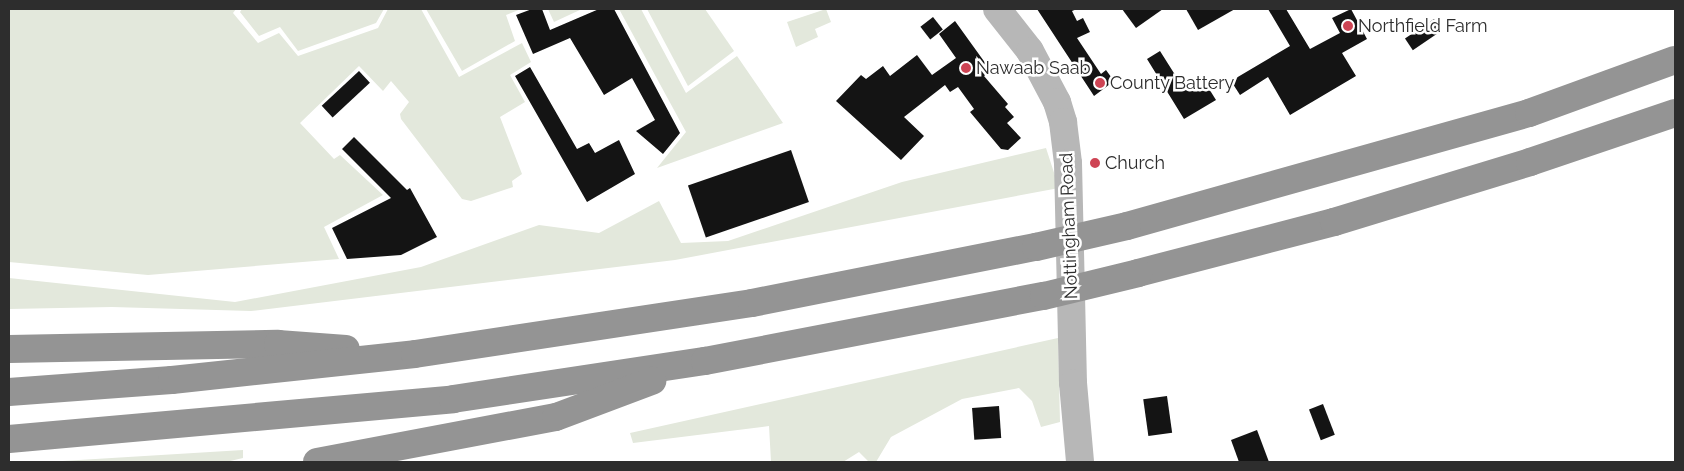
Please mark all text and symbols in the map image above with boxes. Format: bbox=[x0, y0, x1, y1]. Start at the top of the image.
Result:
place label: Northfield Farm bbox=[1358, 15, 1488, 37]
marker: Northfield Farm bbox=[1342, 20, 1354, 32]
place label: Nawaab Saab bbox=[976, 57, 1091, 79]
marker: Nawaab Saab bbox=[960, 62, 972, 74]
place label: County Battery bbox=[1110, 72, 1235, 94]
marker: County Battery bbox=[1094, 77, 1106, 89]
street label: Nottingham Road bbox=[1056, 152, 1082, 300]
place label: Church bbox=[1105, 152, 1165, 174]
marker: Church bbox=[1089, 157, 1101, 169]

